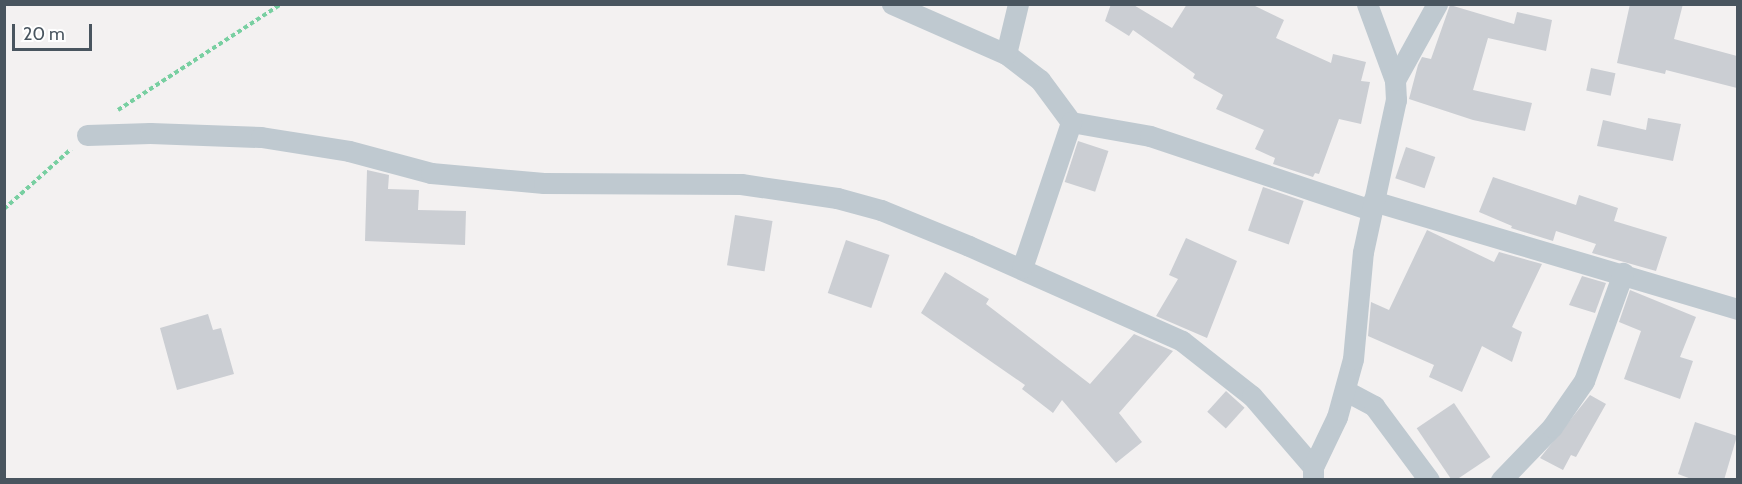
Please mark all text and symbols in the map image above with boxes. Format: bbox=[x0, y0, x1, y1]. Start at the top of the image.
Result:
scale bar bbox=[15, 12, 94, 50]
text: 20 m bbox=[23, 23, 65, 45]

